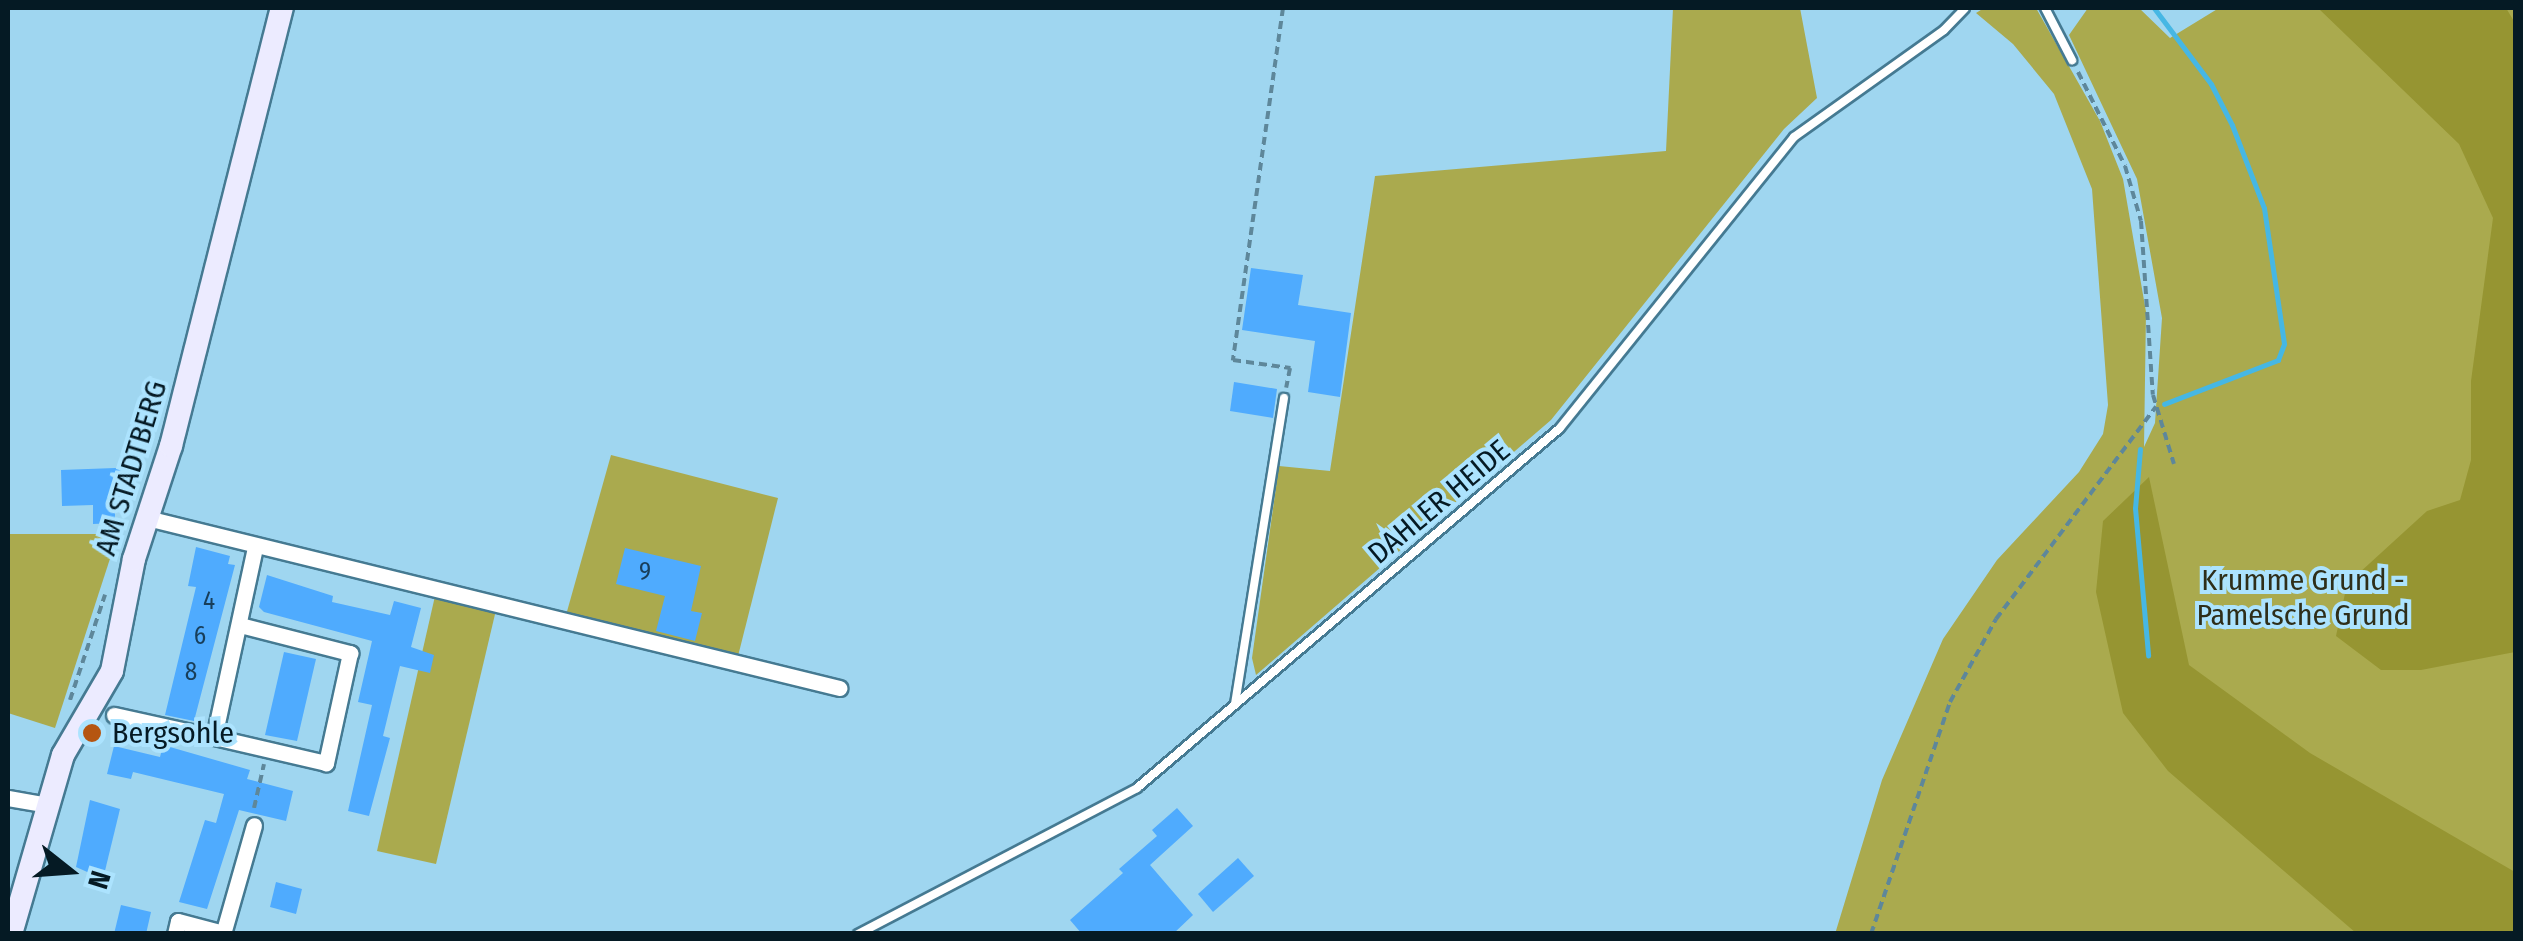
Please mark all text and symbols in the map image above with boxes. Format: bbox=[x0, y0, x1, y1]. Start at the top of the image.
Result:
street label: AM STADTBERG bbox=[87, 376, 175, 560]
street label: DAHLER HEIDE bbox=[1361, 432, 1517, 572]
house number: 9 bbox=[639, 557, 651, 587]
park label: Krumme Grund - Pamelsche Grund bbox=[2196, 562, 2410, 632]
house number: 4 bbox=[203, 586, 215, 616]
house number: 6 bbox=[194, 621, 206, 651]
house number: 8 bbox=[185, 657, 197, 687]
place label: Bergsohle bbox=[112, 715, 234, 751]
marker: Bergsohle bbox=[81, 722, 103, 744]
north arrow bbox=[20, 821, 120, 921]
text: N bbox=[81, 867, 117, 893]

